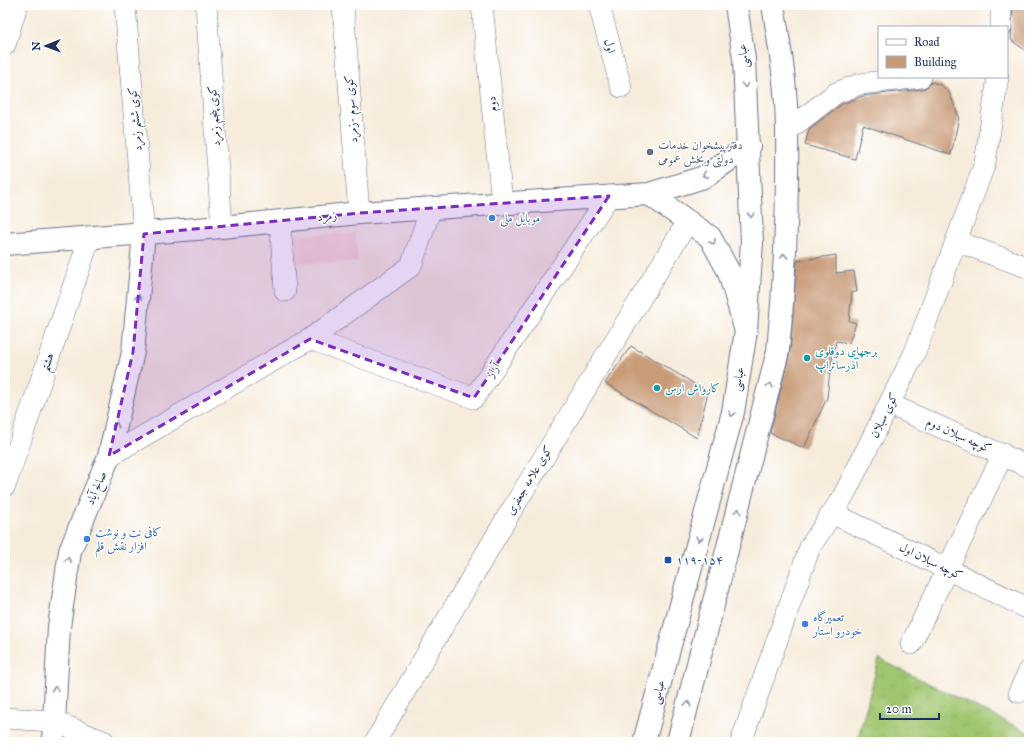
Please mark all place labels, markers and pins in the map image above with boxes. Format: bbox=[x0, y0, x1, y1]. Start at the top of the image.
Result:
place label: دفترپیشخوان خدمات دولتی وبخش عمومی bbox=[658, 138, 743, 168]
marker: دفترپیشخوان خدمات دولتی وبخش عمومی bbox=[645, 147, 655, 157]
place label: موبایل ملی bbox=[500, 211, 540, 227]
marker: موبایل ملی bbox=[487, 213, 497, 223]
place label: برجهای دوقلوی آذرساتراپ bbox=[815, 344, 878, 373]
marker: برجهای دوقلوی آذرساتراپ bbox=[802, 353, 812, 363]
place label: کارواش ارس bbox=[665, 381, 720, 396]
marker: کارواش ارس bbox=[652, 383, 662, 393]
place label: کافی نت و نوشت افزار نقش قلم bbox=[95, 525, 162, 558]
marker: کافی نت و نوشت افزار نقش قلم bbox=[82, 534, 92, 544]
place label: ۱۱۹-۱۵۴ bbox=[676, 553, 723, 567]
marker: ۱۱۹-۱۵۴ bbox=[663, 555, 673, 565]
place label: تعمیرگاه خودرو استار bbox=[812, 609, 863, 639]
marker: تعمیرگاه خودرو استار bbox=[800, 619, 810, 629]

